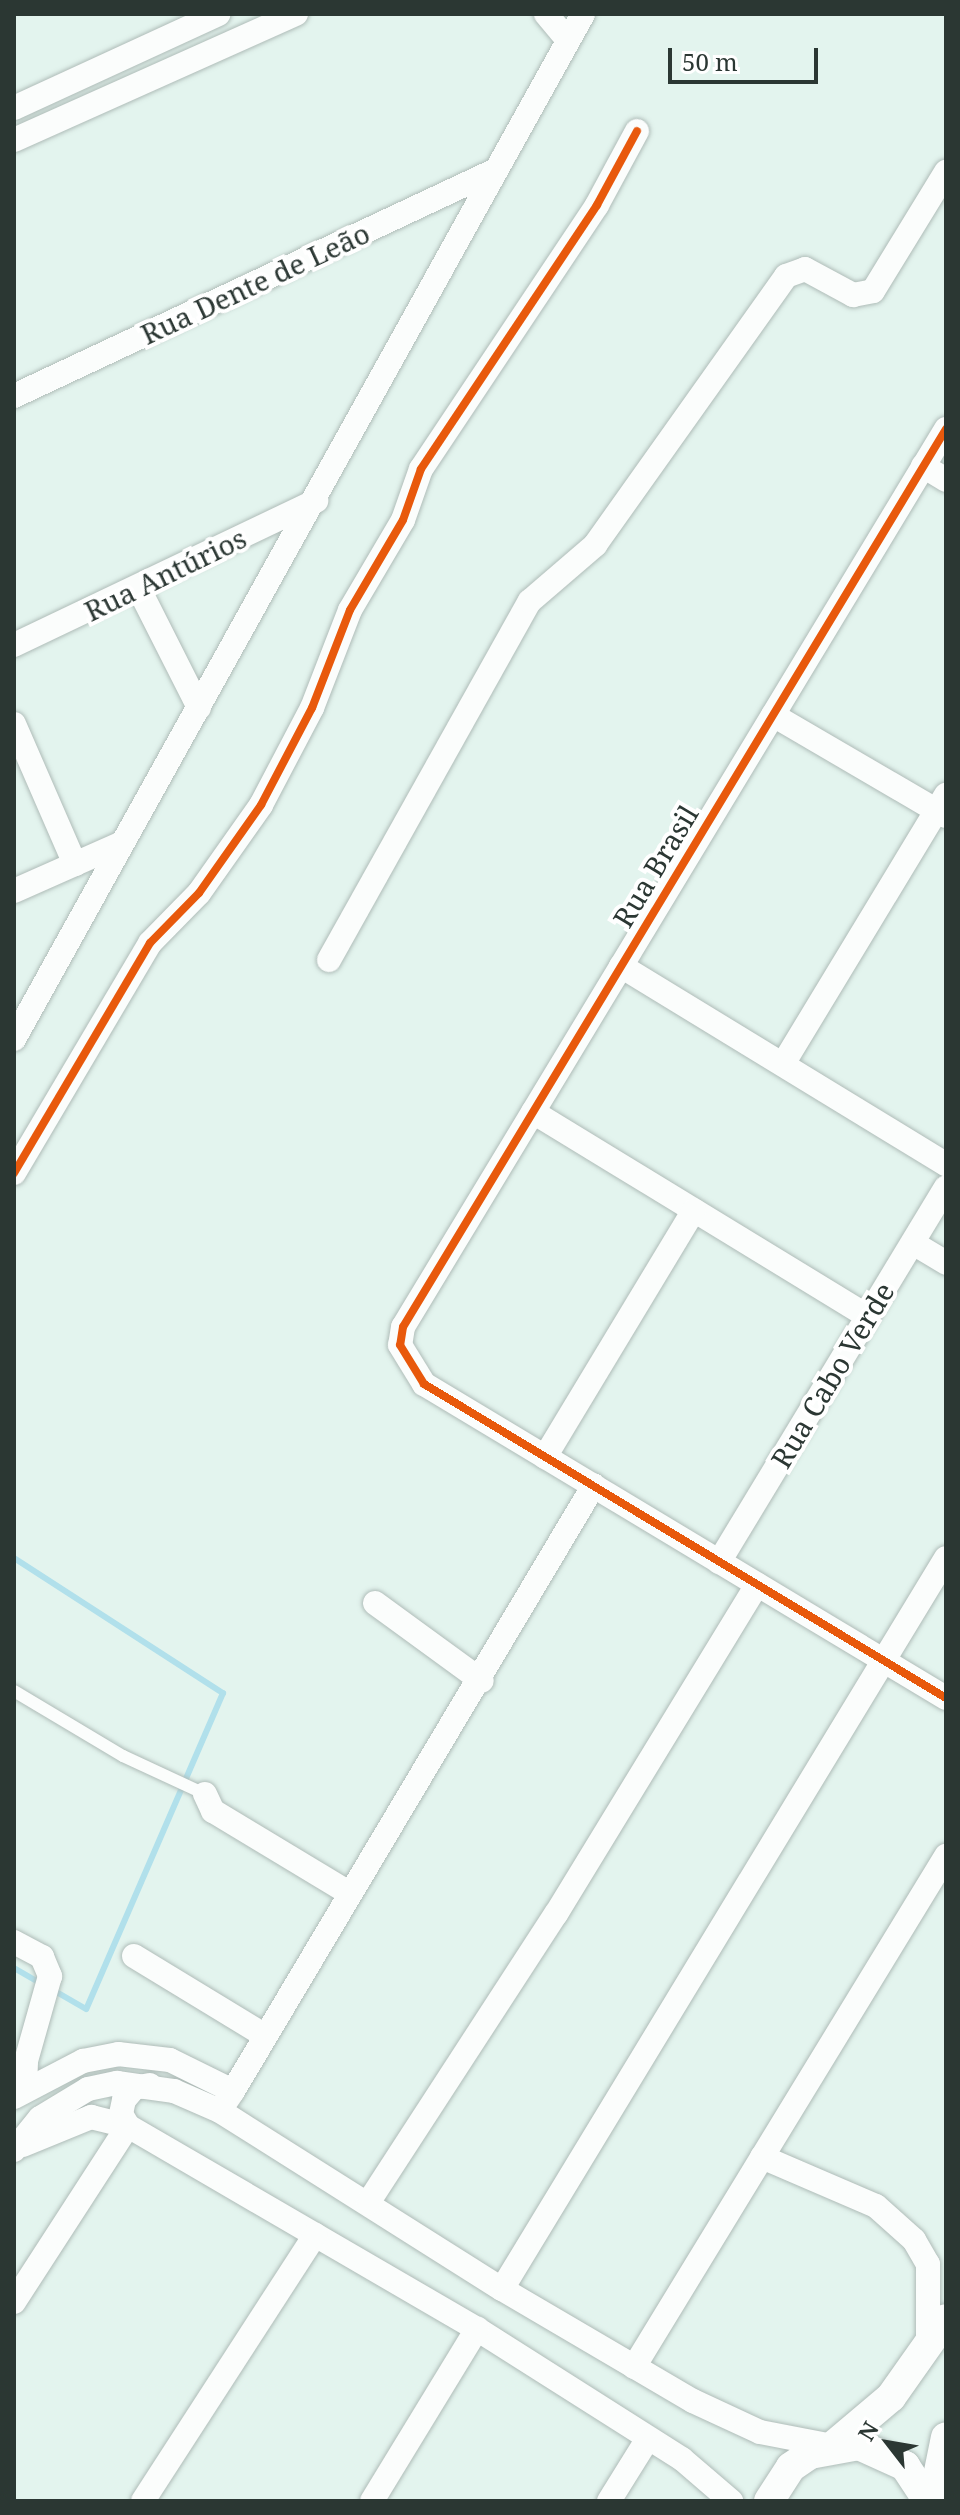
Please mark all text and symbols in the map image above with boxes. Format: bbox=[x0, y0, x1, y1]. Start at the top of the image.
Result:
scale bar bbox=[672, 32, 822, 82]
text: 50 m bbox=[682, 45, 738, 78]
street label: Rua Dente de Leão bbox=[135, 215, 375, 351]
street label: Rua Antúrios bbox=[79, 520, 251, 628]
street label: Rua Brasil bbox=[606, 799, 704, 933]
street label: Rua Cabo Verde bbox=[763, 1276, 901, 1474]
north arrow bbox=[848, 2403, 928, 2483]
text: N bbox=[850, 2415, 885, 2446]

